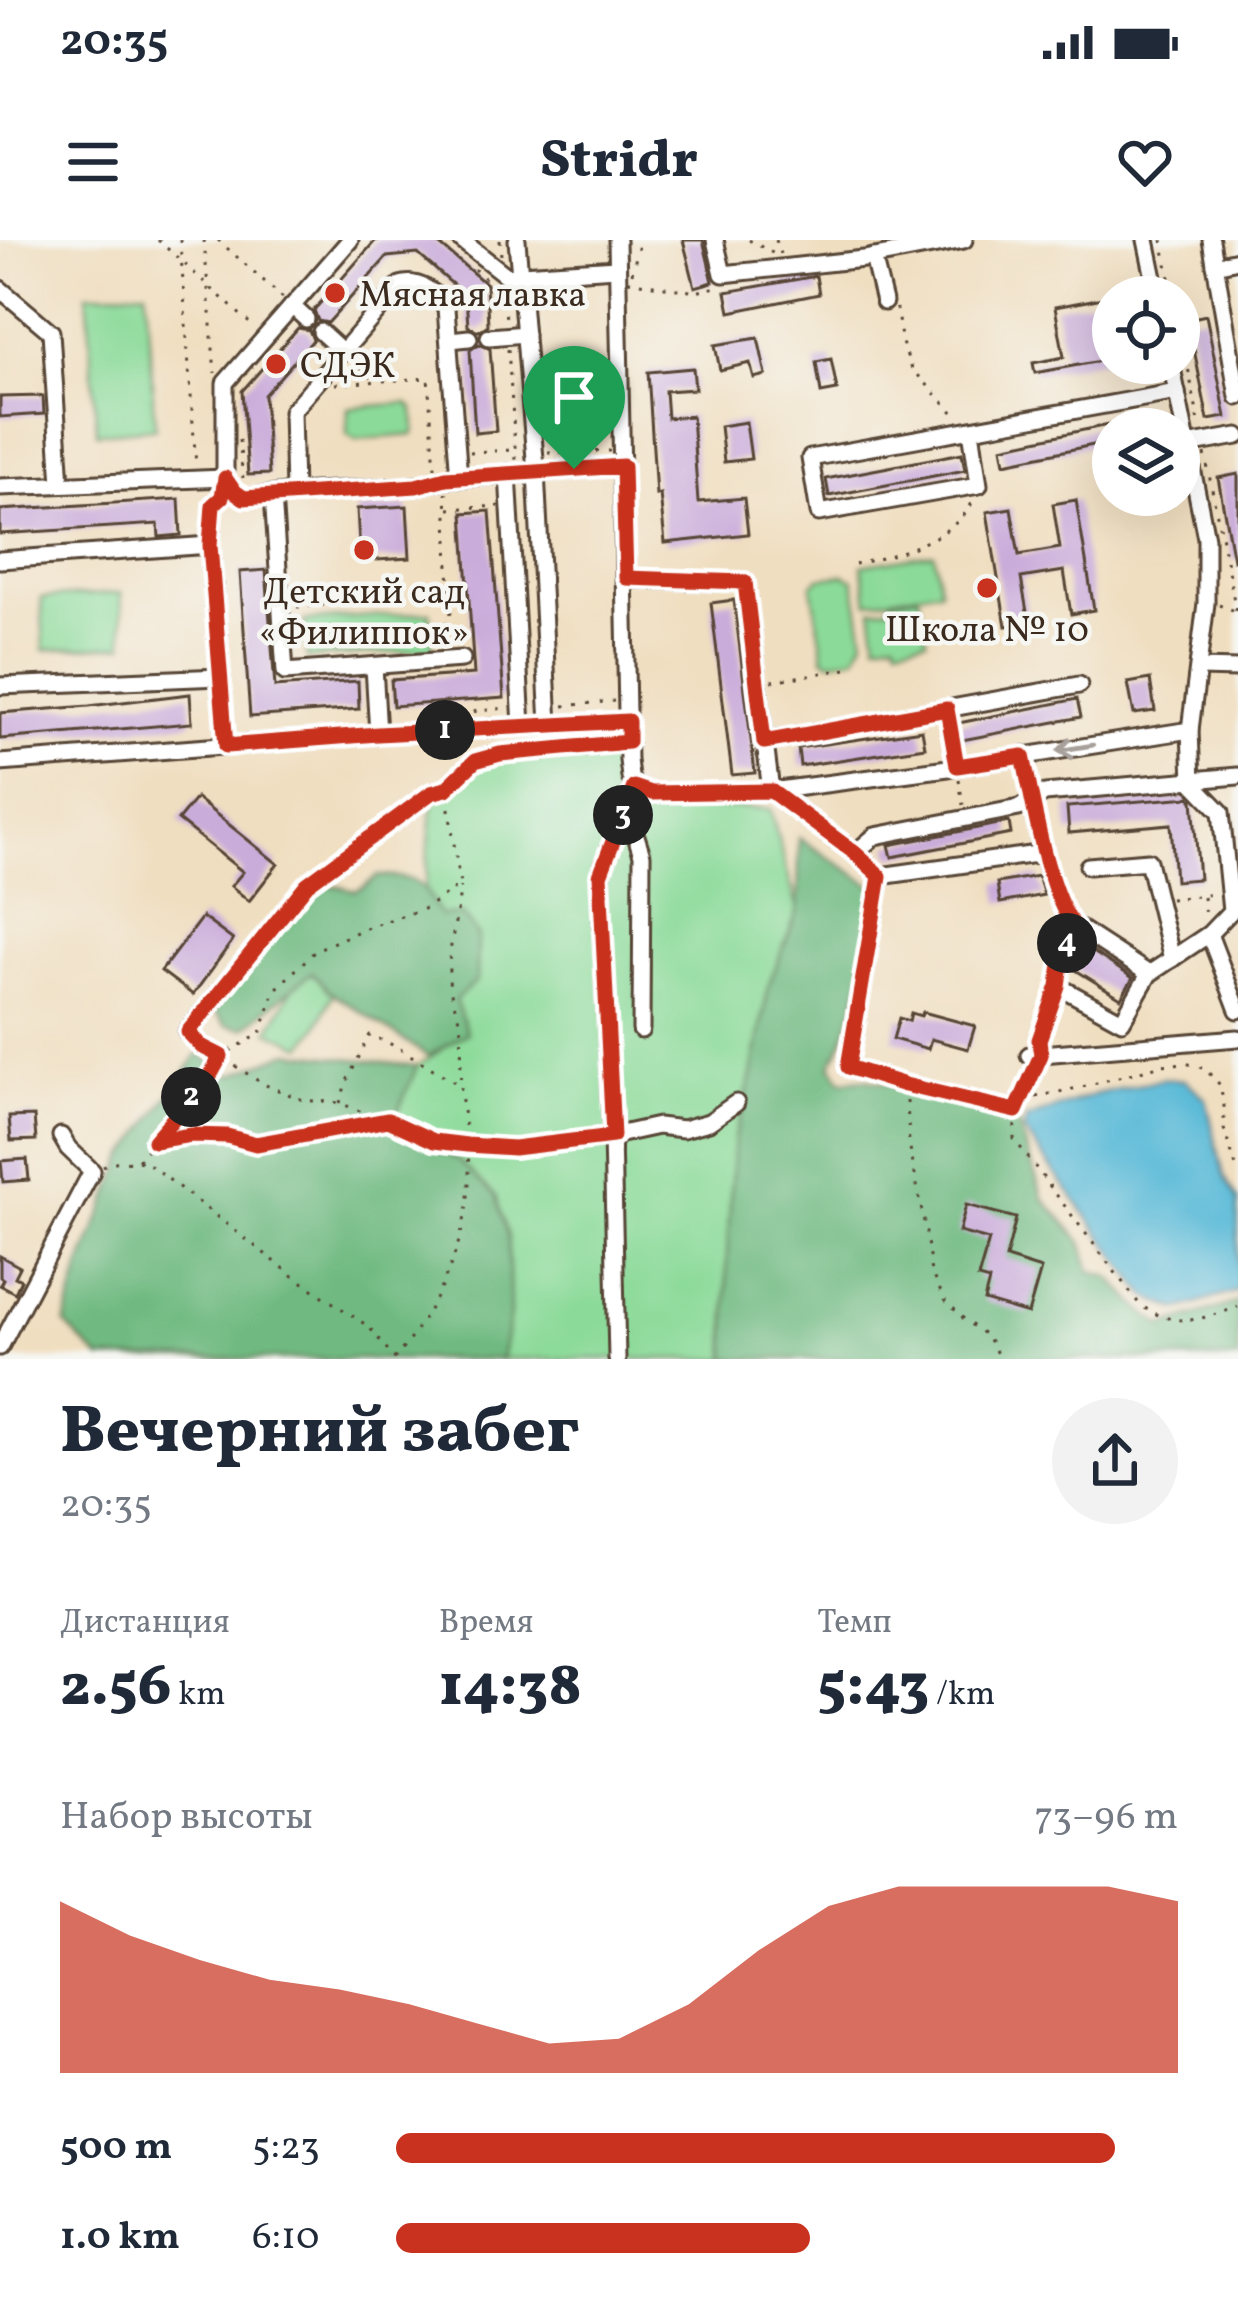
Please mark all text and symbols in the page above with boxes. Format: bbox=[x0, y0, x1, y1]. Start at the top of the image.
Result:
text: 20:35 bbox=[60, 11, 168, 74]
text: Stridr bbox=[540, 125, 698, 200]
icon: menu bbox=[60, 129, 126, 195]
icon: heart bbox=[1112, 129, 1178, 195]
place label: Мясная лавка bbox=[359, 272, 586, 322]
map controls bbox=[1092, 276, 1200, 516]
button: locate bbox=[1092, 276, 1200, 384]
marker: Мясная лавка bbox=[322, 280, 348, 306]
place label: СДЭК bbox=[300, 343, 395, 393]
pin bbox=[523, 346, 625, 469]
marker: СДЭК bbox=[263, 351, 289, 377]
icon: arrive bbox=[541, 364, 607, 430]
button: layers bbox=[1092, 408, 1200, 516]
marker: Детский сад «Филиппок» bbox=[351, 537, 377, 563]
place label: Детский сад «Филиппок» bbox=[259, 569, 469, 660]
marker: Школа № 10 bbox=[974, 575, 1000, 601]
place label: Школа № 10 bbox=[885, 607, 1089, 657]
pin: 1 bbox=[415, 700, 475, 760]
text: 1 bbox=[438, 707, 452, 753]
one-way arrow bbox=[1056, 737, 1095, 760]
pin: 3 bbox=[593, 785, 653, 845]
text: 3 bbox=[615, 792, 631, 838]
pin: 4 bbox=[1037, 913, 1097, 973]
text: 4 bbox=[1057, 920, 1077, 966]
pin: 2 bbox=[161, 1067, 221, 1127]
text: 2 bbox=[182, 1074, 200, 1120]
text: Вечерний забег bbox=[60, 1388, 580, 1480]
button: share bbox=[1052, 1398, 1178, 1524]
text: 20:35 bbox=[60, 1479, 152, 1533]
text: Дистанция bbox=[60, 1601, 230, 1647]
text: Время bbox=[439, 1601, 534, 1647]
text: Темп bbox=[817, 1601, 892, 1647]
text: 2.56 bbox=[60, 1647, 172, 1730]
text: 14:38 bbox=[439, 1647, 582, 1730]
text: 5:43 bbox=[817, 1647, 929, 1730]
text: km bbox=[172, 1673, 225, 1719]
text: /km bbox=[929, 1673, 995, 1719]
text: Набор высоты bbox=[60, 1791, 313, 1845]
text: 73–96 m bbox=[1034, 1791, 1178, 1845]
text: 500 m bbox=[60, 2121, 172, 2175]
text: 5:23 bbox=[252, 2121, 320, 2175]
text: 1.0 km bbox=[60, 2211, 180, 2265]
text: 6:10 bbox=[252, 2211, 320, 2265]

